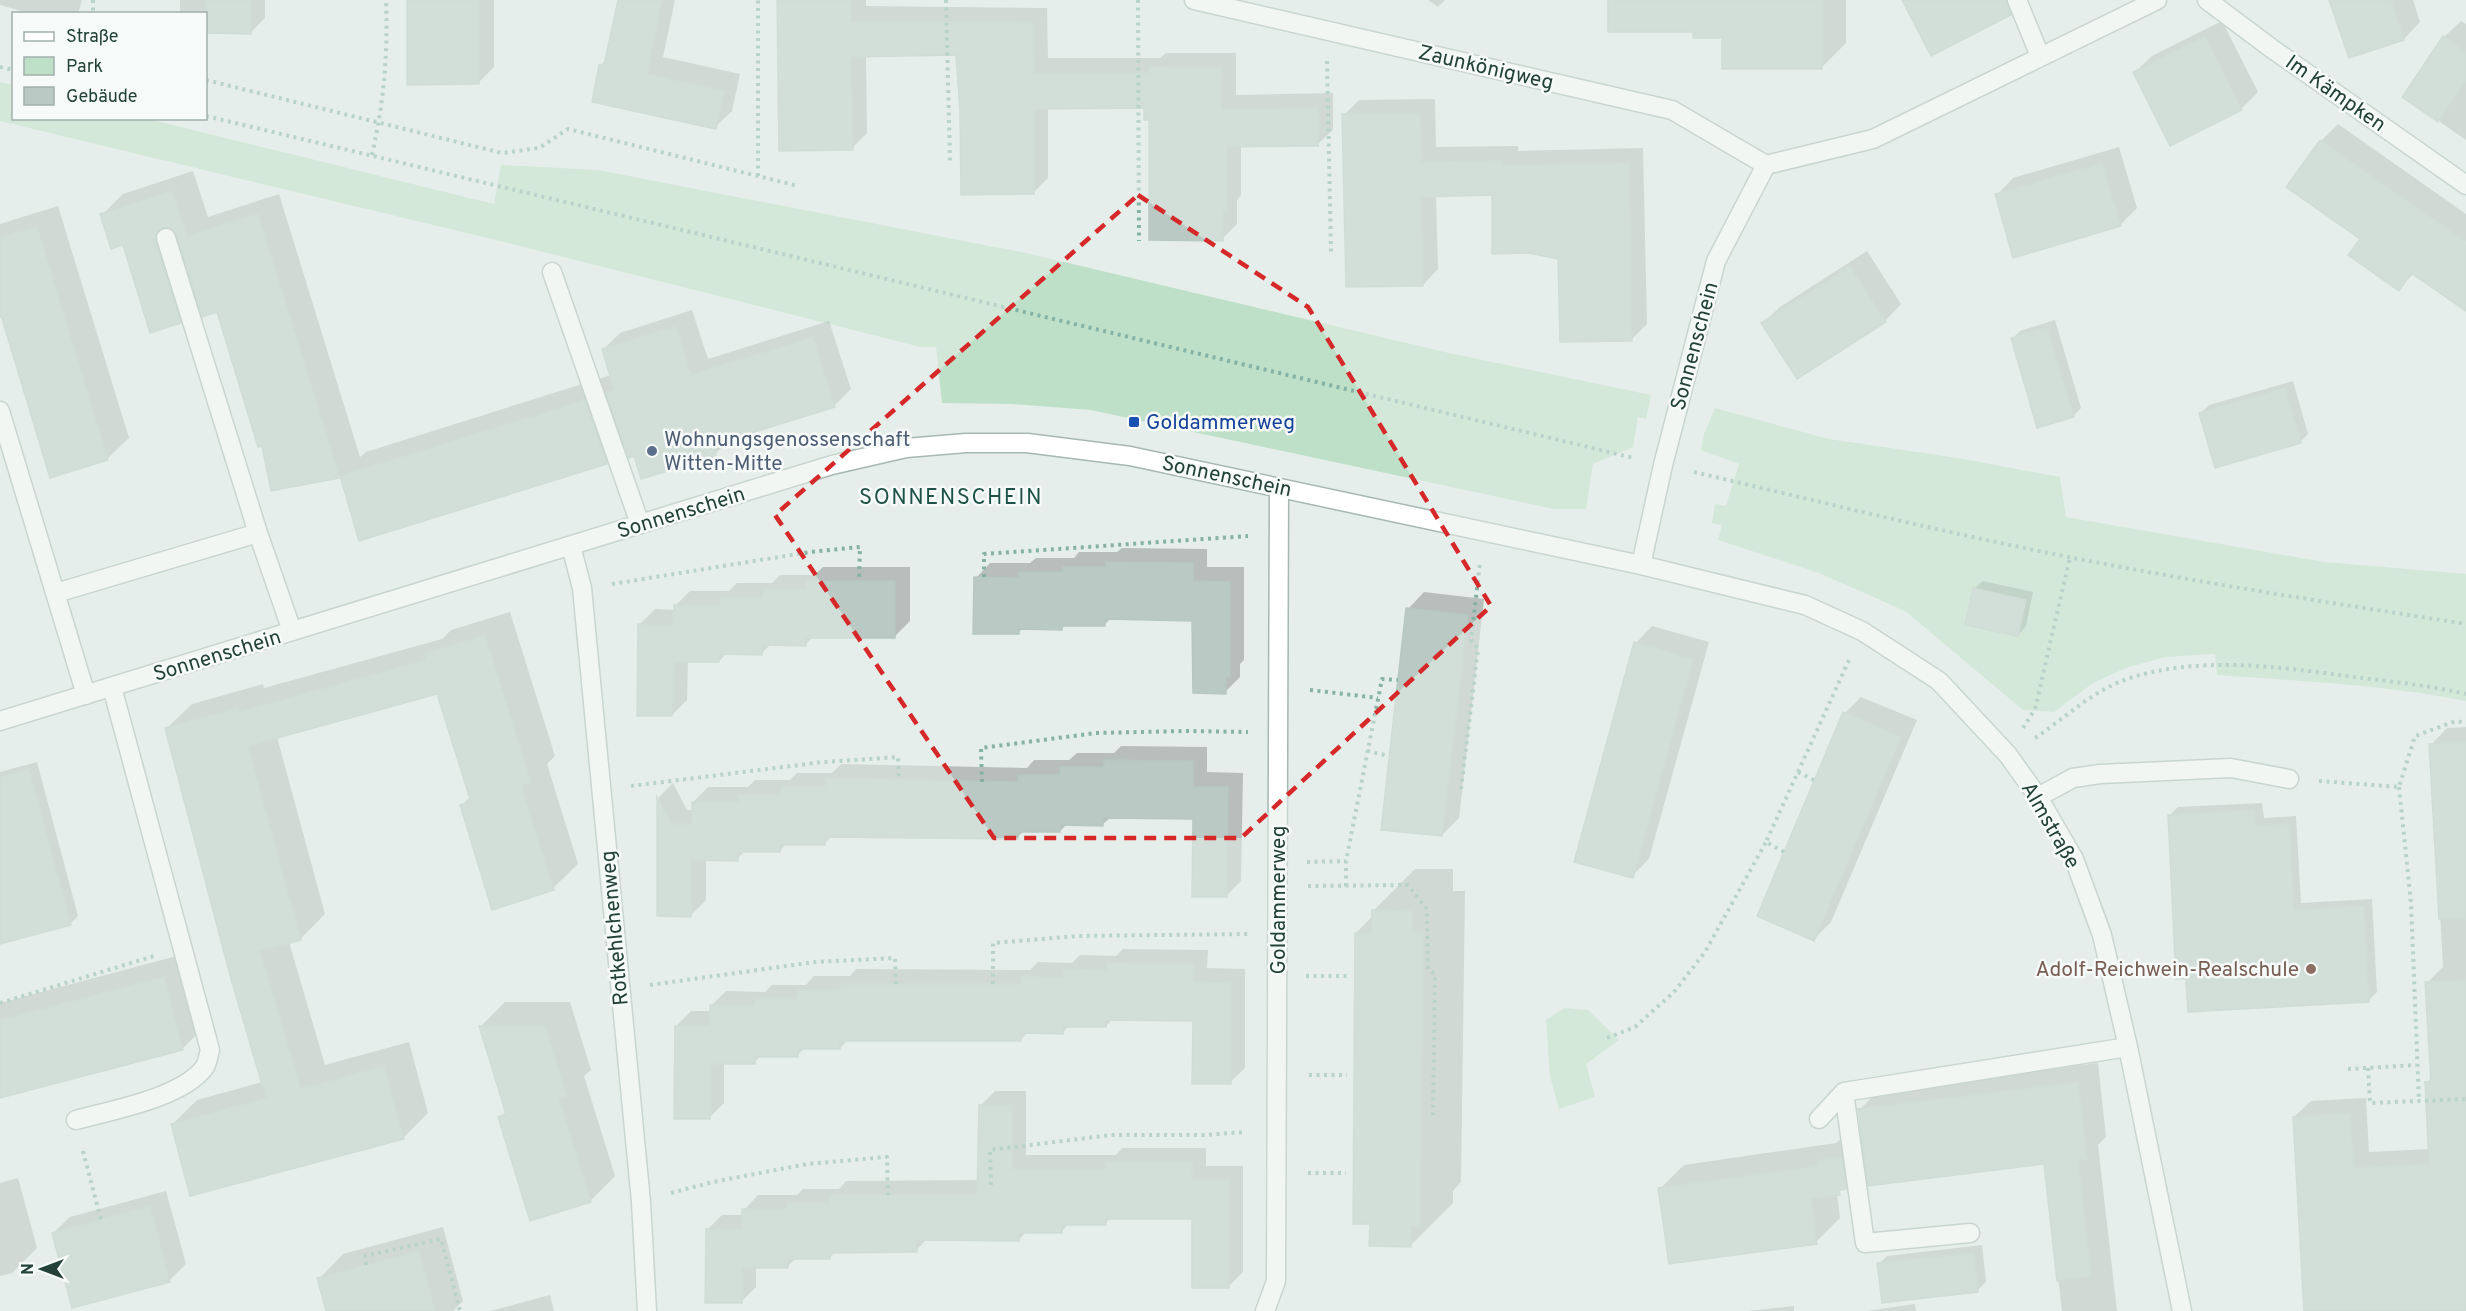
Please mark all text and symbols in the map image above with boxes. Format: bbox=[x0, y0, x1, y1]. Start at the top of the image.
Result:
legend bbox=[12, 12, 207, 120]
text: Straße bbox=[66, 26, 118, 49]
street label: Zaunkönigweg bbox=[1415, 40, 1556, 97]
street label: Im Kämpken bbox=[2279, 50, 2391, 139]
text: Park bbox=[66, 56, 103, 79]
text: Gebäude bbox=[66, 86, 138, 109]
street label: Sonnenschein bbox=[1665, 279, 1726, 414]
place label: Goldammerweg bbox=[1146, 410, 1295, 437]
marker: Goldammerweg bbox=[1127, 415, 1141, 429]
place label: Wohnungsgenossenschaft Witten-Mitte bbox=[664, 427, 910, 478]
marker: Wohnungsgenossenschaft Witten-Mitte bbox=[645, 444, 659, 458]
street label: Sonnenschein bbox=[1159, 451, 1294, 504]
street label: Sonnenschein bbox=[614, 481, 749, 546]
district label: SONNENSCHEIN bbox=[859, 485, 1043, 512]
street label: Sonnenschein bbox=[150, 624, 285, 689]
street label: Almstraße bbox=[2014, 777, 2085, 874]
street label: Goldammerweg bbox=[1266, 826, 1293, 974]
street label: Rotkehlchenweg bbox=[595, 849, 636, 1007]
place label: Adolf-Reichwein-Realschule bbox=[2035, 957, 2299, 984]
marker: Adolf-Reichwein-Realschule bbox=[2304, 962, 2318, 976]
north arrow bbox=[12, 1239, 72, 1299]
text: N bbox=[19, 1263, 39, 1275]

